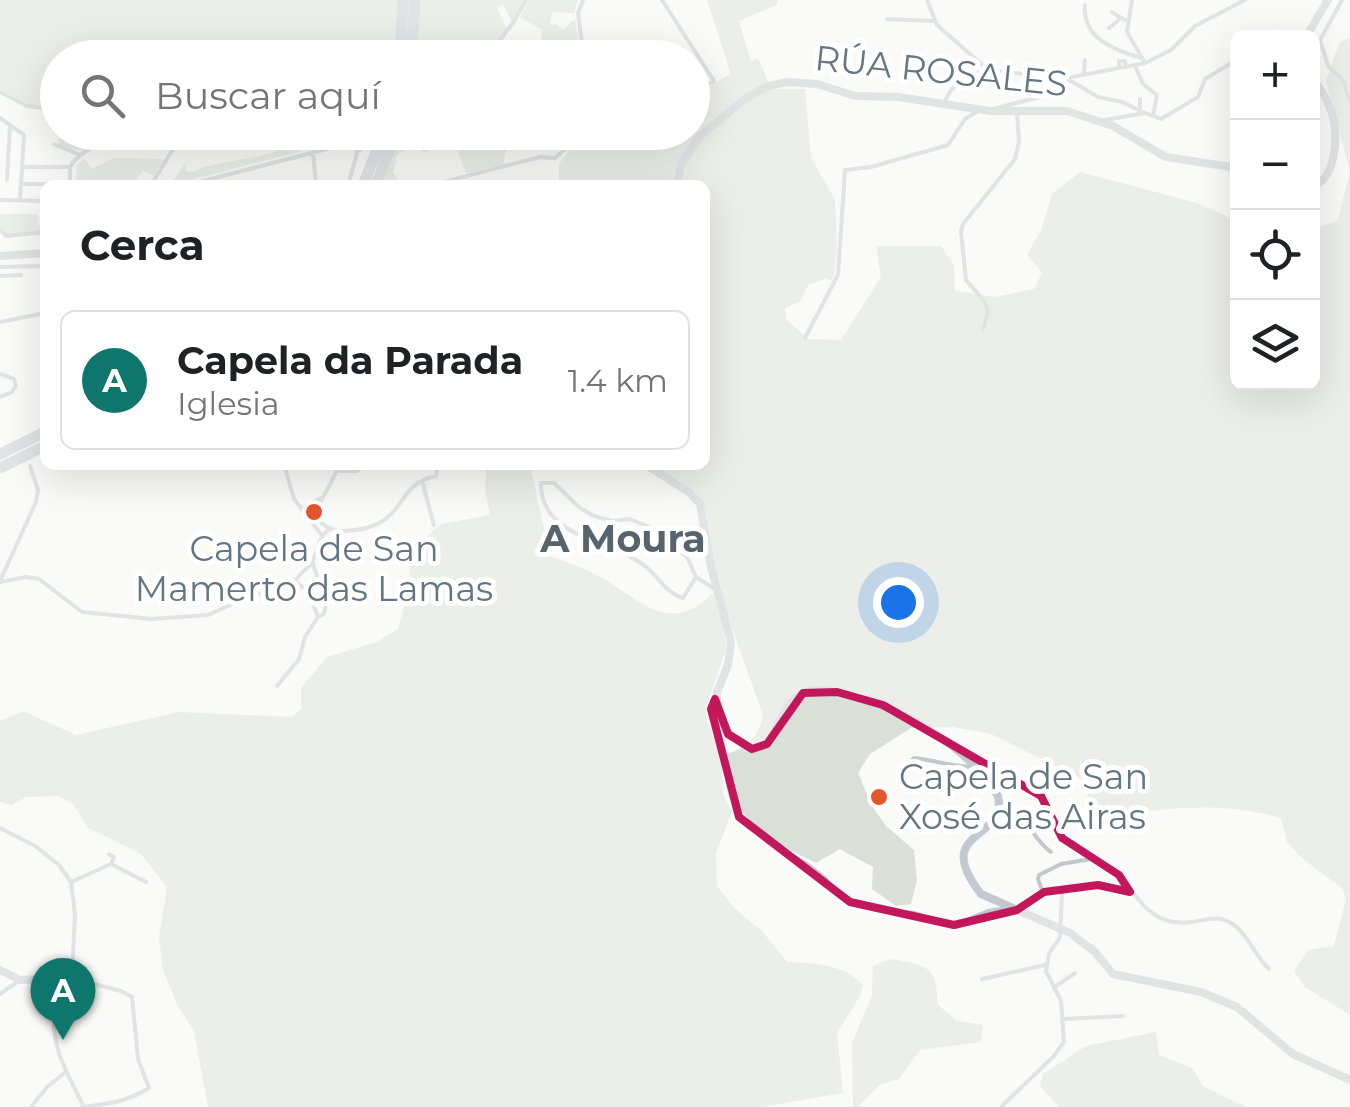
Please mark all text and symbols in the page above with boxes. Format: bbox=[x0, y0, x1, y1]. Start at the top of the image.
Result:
map controls bbox=[1230, 30, 1320, 390]
button: + bbox=[1230, 30, 1320, 120]
street label: RÚA ROSALES bbox=[813, 36, 1069, 105]
search box bbox=[40, 40, 710, 150]
icon: search bbox=[75, 68, 130, 123]
text: Buscar aquí bbox=[155, 72, 381, 119]
button: − bbox=[1230, 120, 1320, 210]
button: locate bbox=[1230, 210, 1320, 300]
text: Cerca bbox=[80, 219, 205, 271]
button: layers bbox=[1230, 300, 1320, 390]
text: Capela da Parada bbox=[177, 337, 523, 384]
text: A bbox=[102, 361, 127, 400]
text: 1.4 km bbox=[568, 361, 668, 400]
text: Iglesia bbox=[177, 384, 280, 423]
marker: Capela de San Mamerto das Lamas bbox=[303, 501, 325, 523]
district label: A Moura bbox=[539, 515, 706, 562]
place label: Capela de San Mamerto das Lamas bbox=[135, 527, 493, 610]
your location bbox=[873, 577, 924, 628]
place label: Capela de San Xosé das Airas bbox=[899, 755, 1148, 838]
marker: Capela de San Xosé das Airas bbox=[868, 786, 890, 808]
pin: A bbox=[30, 958, 96, 1040]

